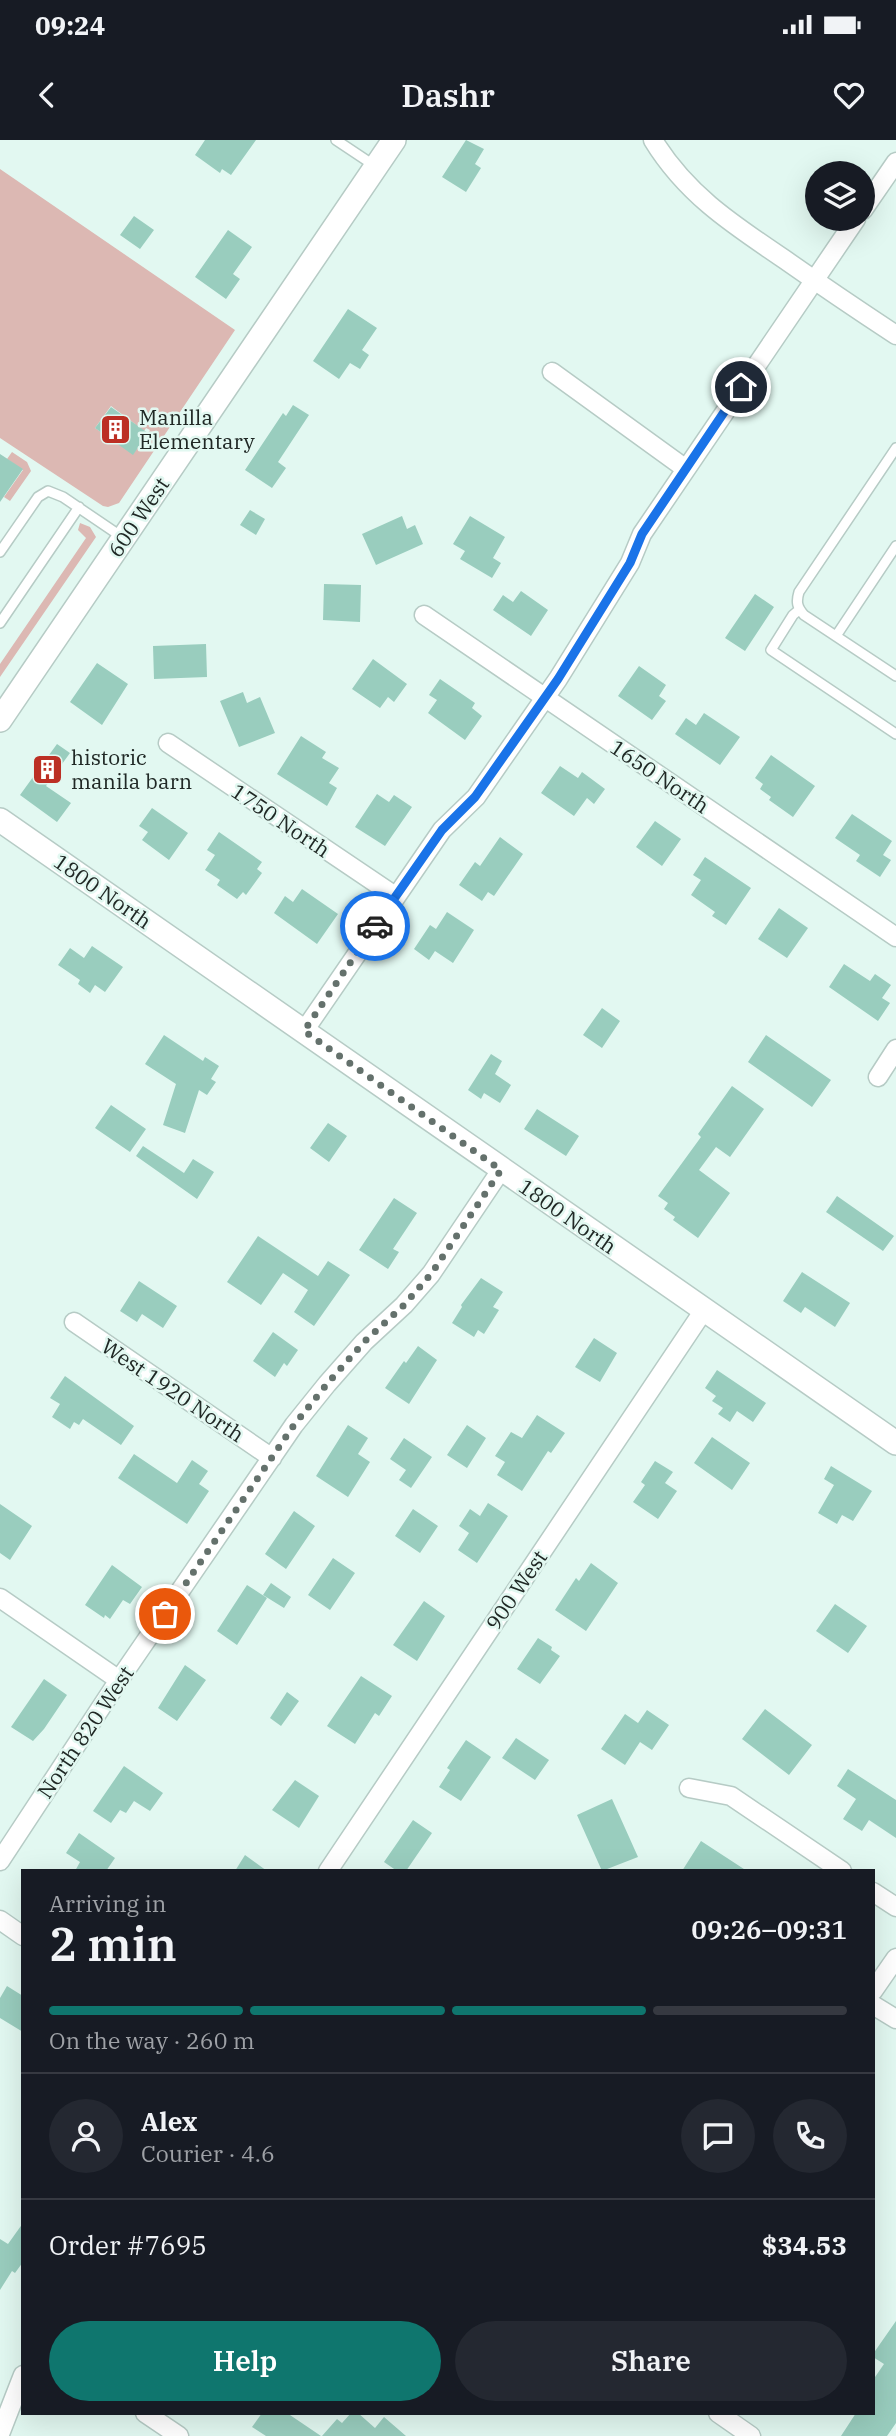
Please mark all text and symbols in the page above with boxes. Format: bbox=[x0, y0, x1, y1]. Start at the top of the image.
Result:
text: 09:24 bbox=[35, 8, 105, 42]
text: Dashr bbox=[401, 74, 495, 116]
icon: back bbox=[28, 76, 66, 114]
icon: heart bbox=[830, 76, 868, 114]
map controls bbox=[805, 161, 875, 231]
button: layers bbox=[805, 161, 875, 231]
pin bbox=[711, 357, 771, 417]
icon: home bbox=[722, 368, 760, 406]
place label: Manilla Elementary bbox=[139, 403, 256, 455]
building icon: Manilla Elementary bbox=[99, 412, 133, 446]
street label: 600 West bbox=[101, 472, 175, 562]
street label: 1650 North bbox=[605, 733, 715, 819]
place label: historic manila barn bbox=[71, 743, 192, 795]
building icon: historic manila barn bbox=[31, 752, 65, 786]
street label: 1750 North bbox=[226, 777, 336, 863]
street label: 1800 North bbox=[49, 847, 157, 935]
courier bbox=[340, 891, 410, 961]
icon: car bbox=[356, 907, 394, 945]
street label: 1800 North bbox=[514, 1172, 622, 1260]
street label: West 1920 North bbox=[96, 1332, 250, 1448]
street label: 900 West bbox=[479, 1545, 553, 1635]
pin bbox=[135, 1584, 195, 1644]
icon: bag bbox=[146, 1595, 184, 1633]
street label: North 820 West bbox=[30, 1660, 140, 1804]
text: Arriving in bbox=[49, 1888, 166, 1918]
text: 09:26–09:31 bbox=[691, 1912, 847, 1946]
text: 2 min bbox=[49, 1914, 177, 1974]
text: On the way · 260 m bbox=[49, 2025, 255, 2055]
button: person bbox=[49, 2099, 123, 2173]
button: chat bbox=[681, 2099, 755, 2173]
button: phone bbox=[773, 2099, 847, 2173]
text: Alex bbox=[141, 2104, 197, 2138]
text: Courier · 4.6 bbox=[141, 2138, 275, 2168]
text: Order #7695 bbox=[49, 2228, 207, 2262]
text: $34.53 bbox=[762, 2228, 847, 2262]
button: Help bbox=[49, 2321, 441, 2401]
button: Share bbox=[455, 2321, 847, 2401]

